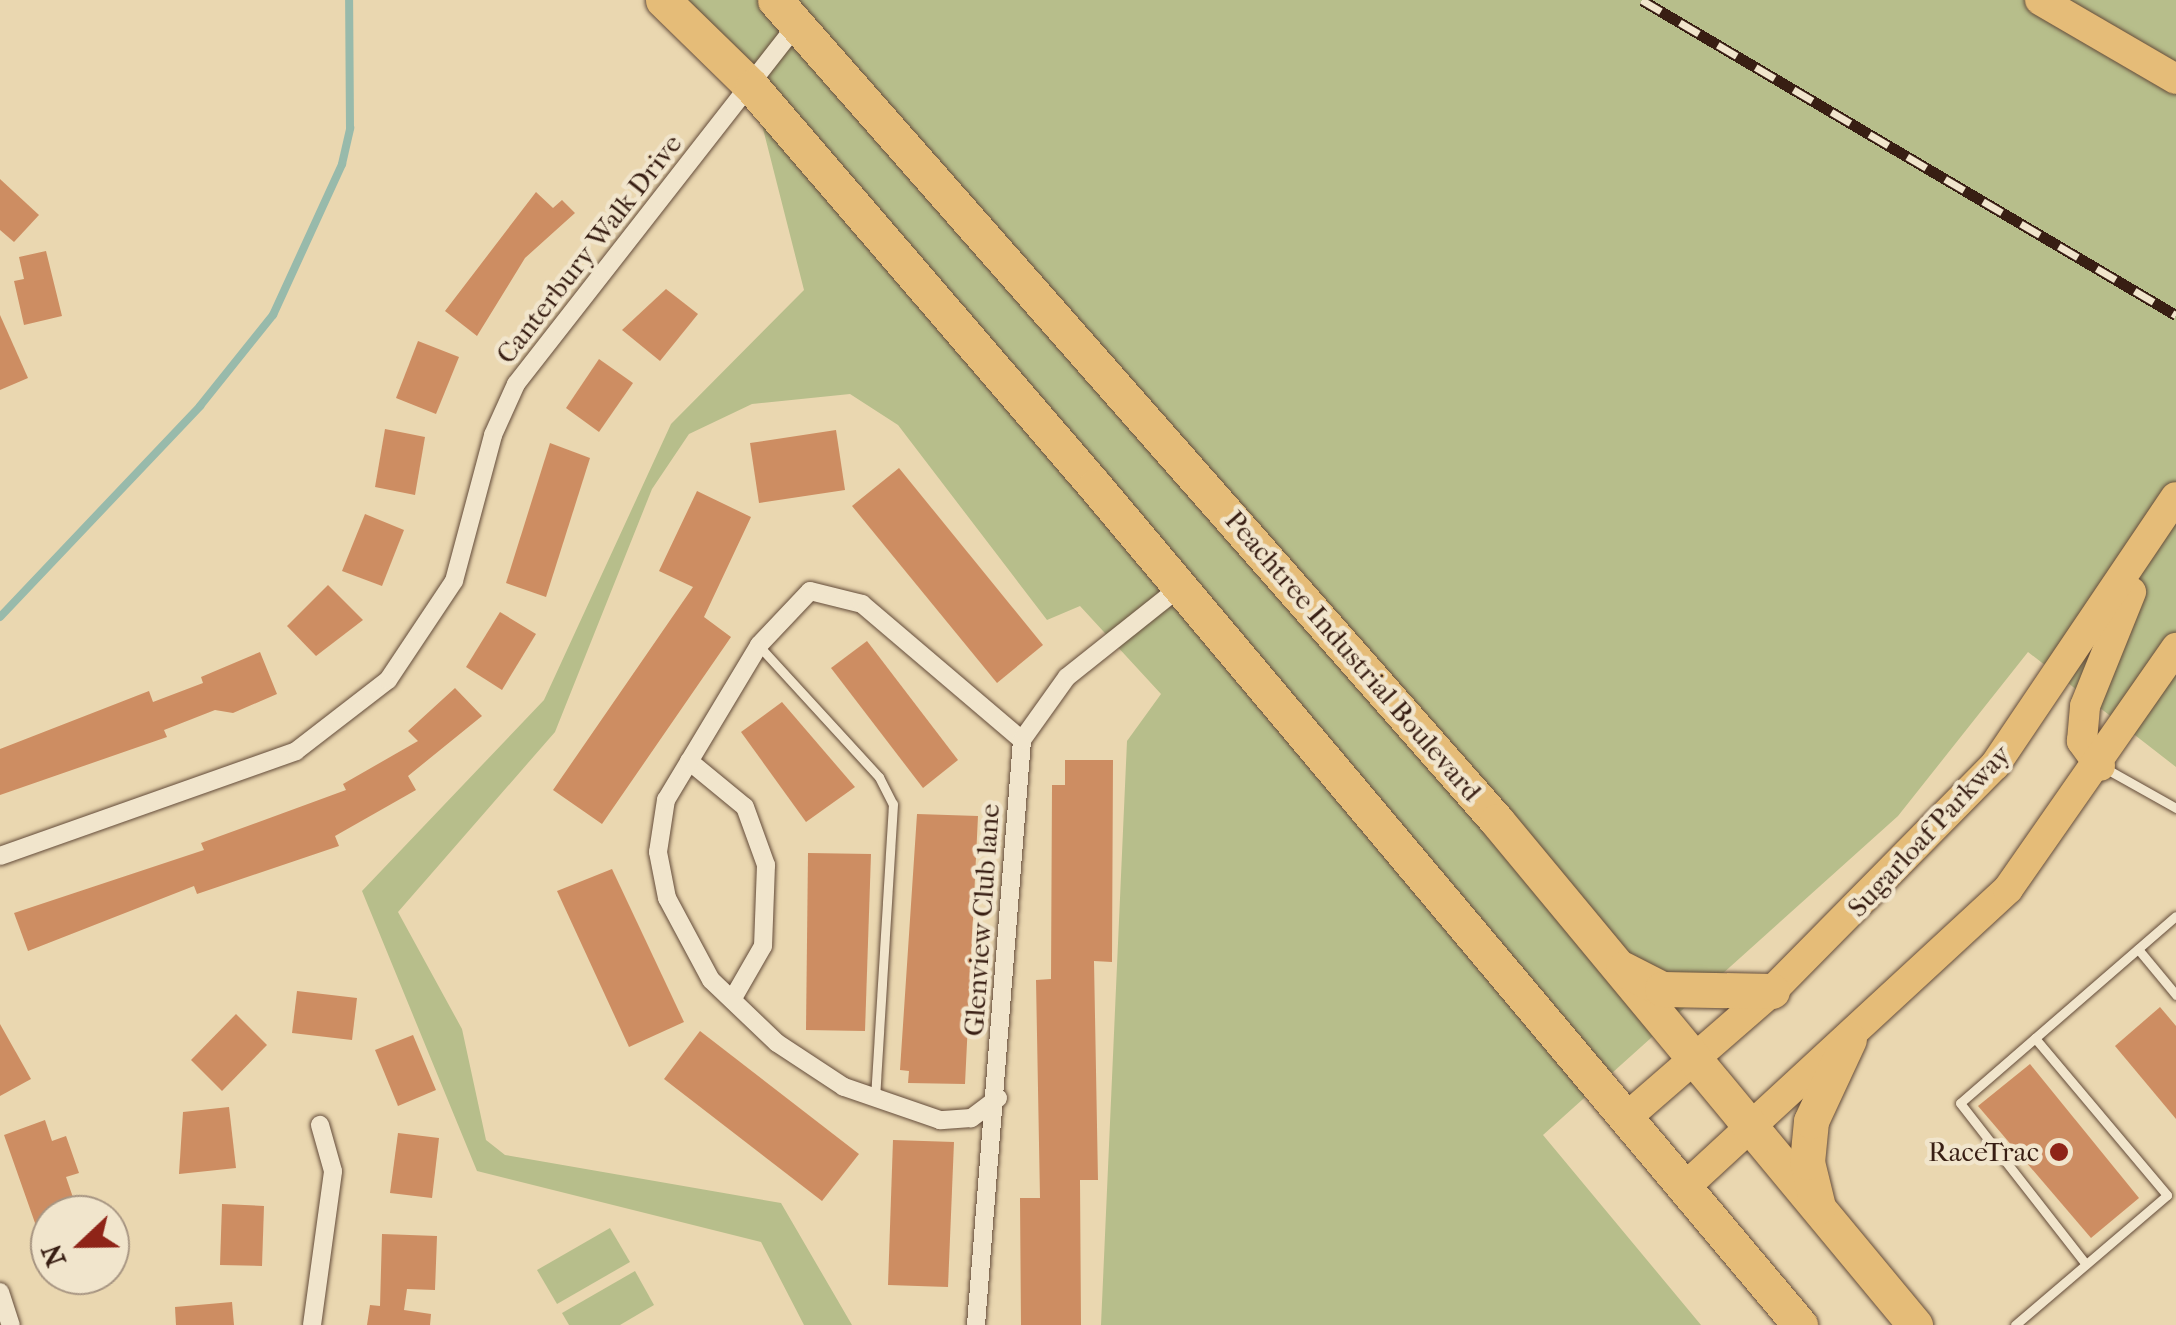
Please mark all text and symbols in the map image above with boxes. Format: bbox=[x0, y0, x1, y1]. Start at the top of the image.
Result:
street label: Canterbury Walk Drive bbox=[489, 128, 689, 370]
street label: Peachtree Industrial Boulevard bbox=[1218, 504, 1488, 808]
street label: Sugarloaf Parkway bbox=[1841, 738, 2017, 924]
street label: Glenview Club lane bbox=[957, 803, 1007, 1037]
place label: RaceTrac bbox=[1928, 1135, 2039, 1169]
marker: RaceTrac bbox=[2048, 1141, 2070, 1163]
north arrow bbox=[30, 1195, 130, 1295]
text: N bbox=[34, 1240, 73, 1272]

